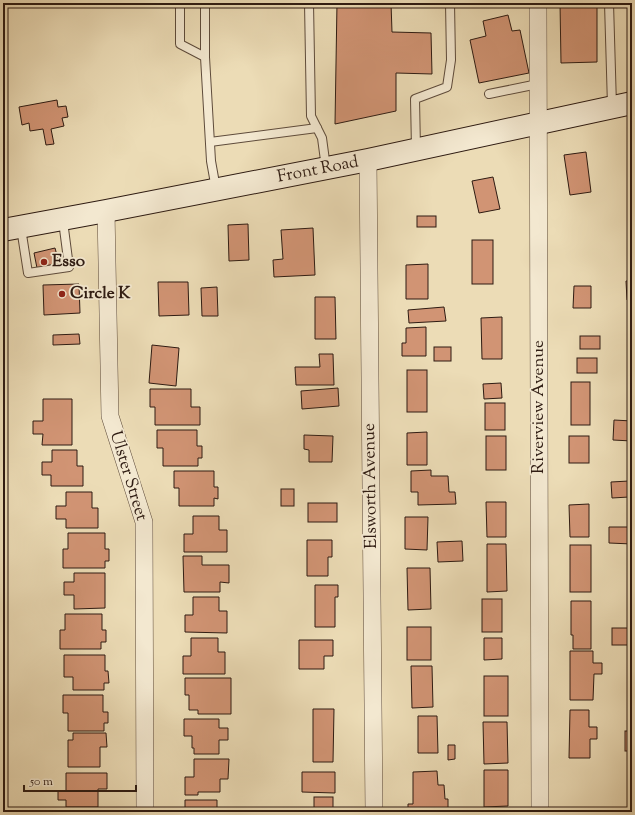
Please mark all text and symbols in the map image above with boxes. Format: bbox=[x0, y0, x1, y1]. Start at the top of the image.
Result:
street label: Front Road bbox=[275, 150, 361, 190]
place label: Esso bbox=[52, 250, 85, 274]
marker: Esso bbox=[39, 257, 49, 267]
place label: Circle K bbox=[70, 282, 131, 306]
marker: Circle K bbox=[57, 289, 67, 299]
street label: Riverview Avenue bbox=[527, 340, 551, 474]
street label: Elsworth Avenue bbox=[358, 423, 384, 549]
street label: Ulster Street bbox=[103, 428, 153, 524]
scale bar bbox=[24, 767, 136, 793]
text: 50 m bbox=[29, 773, 53, 791]

